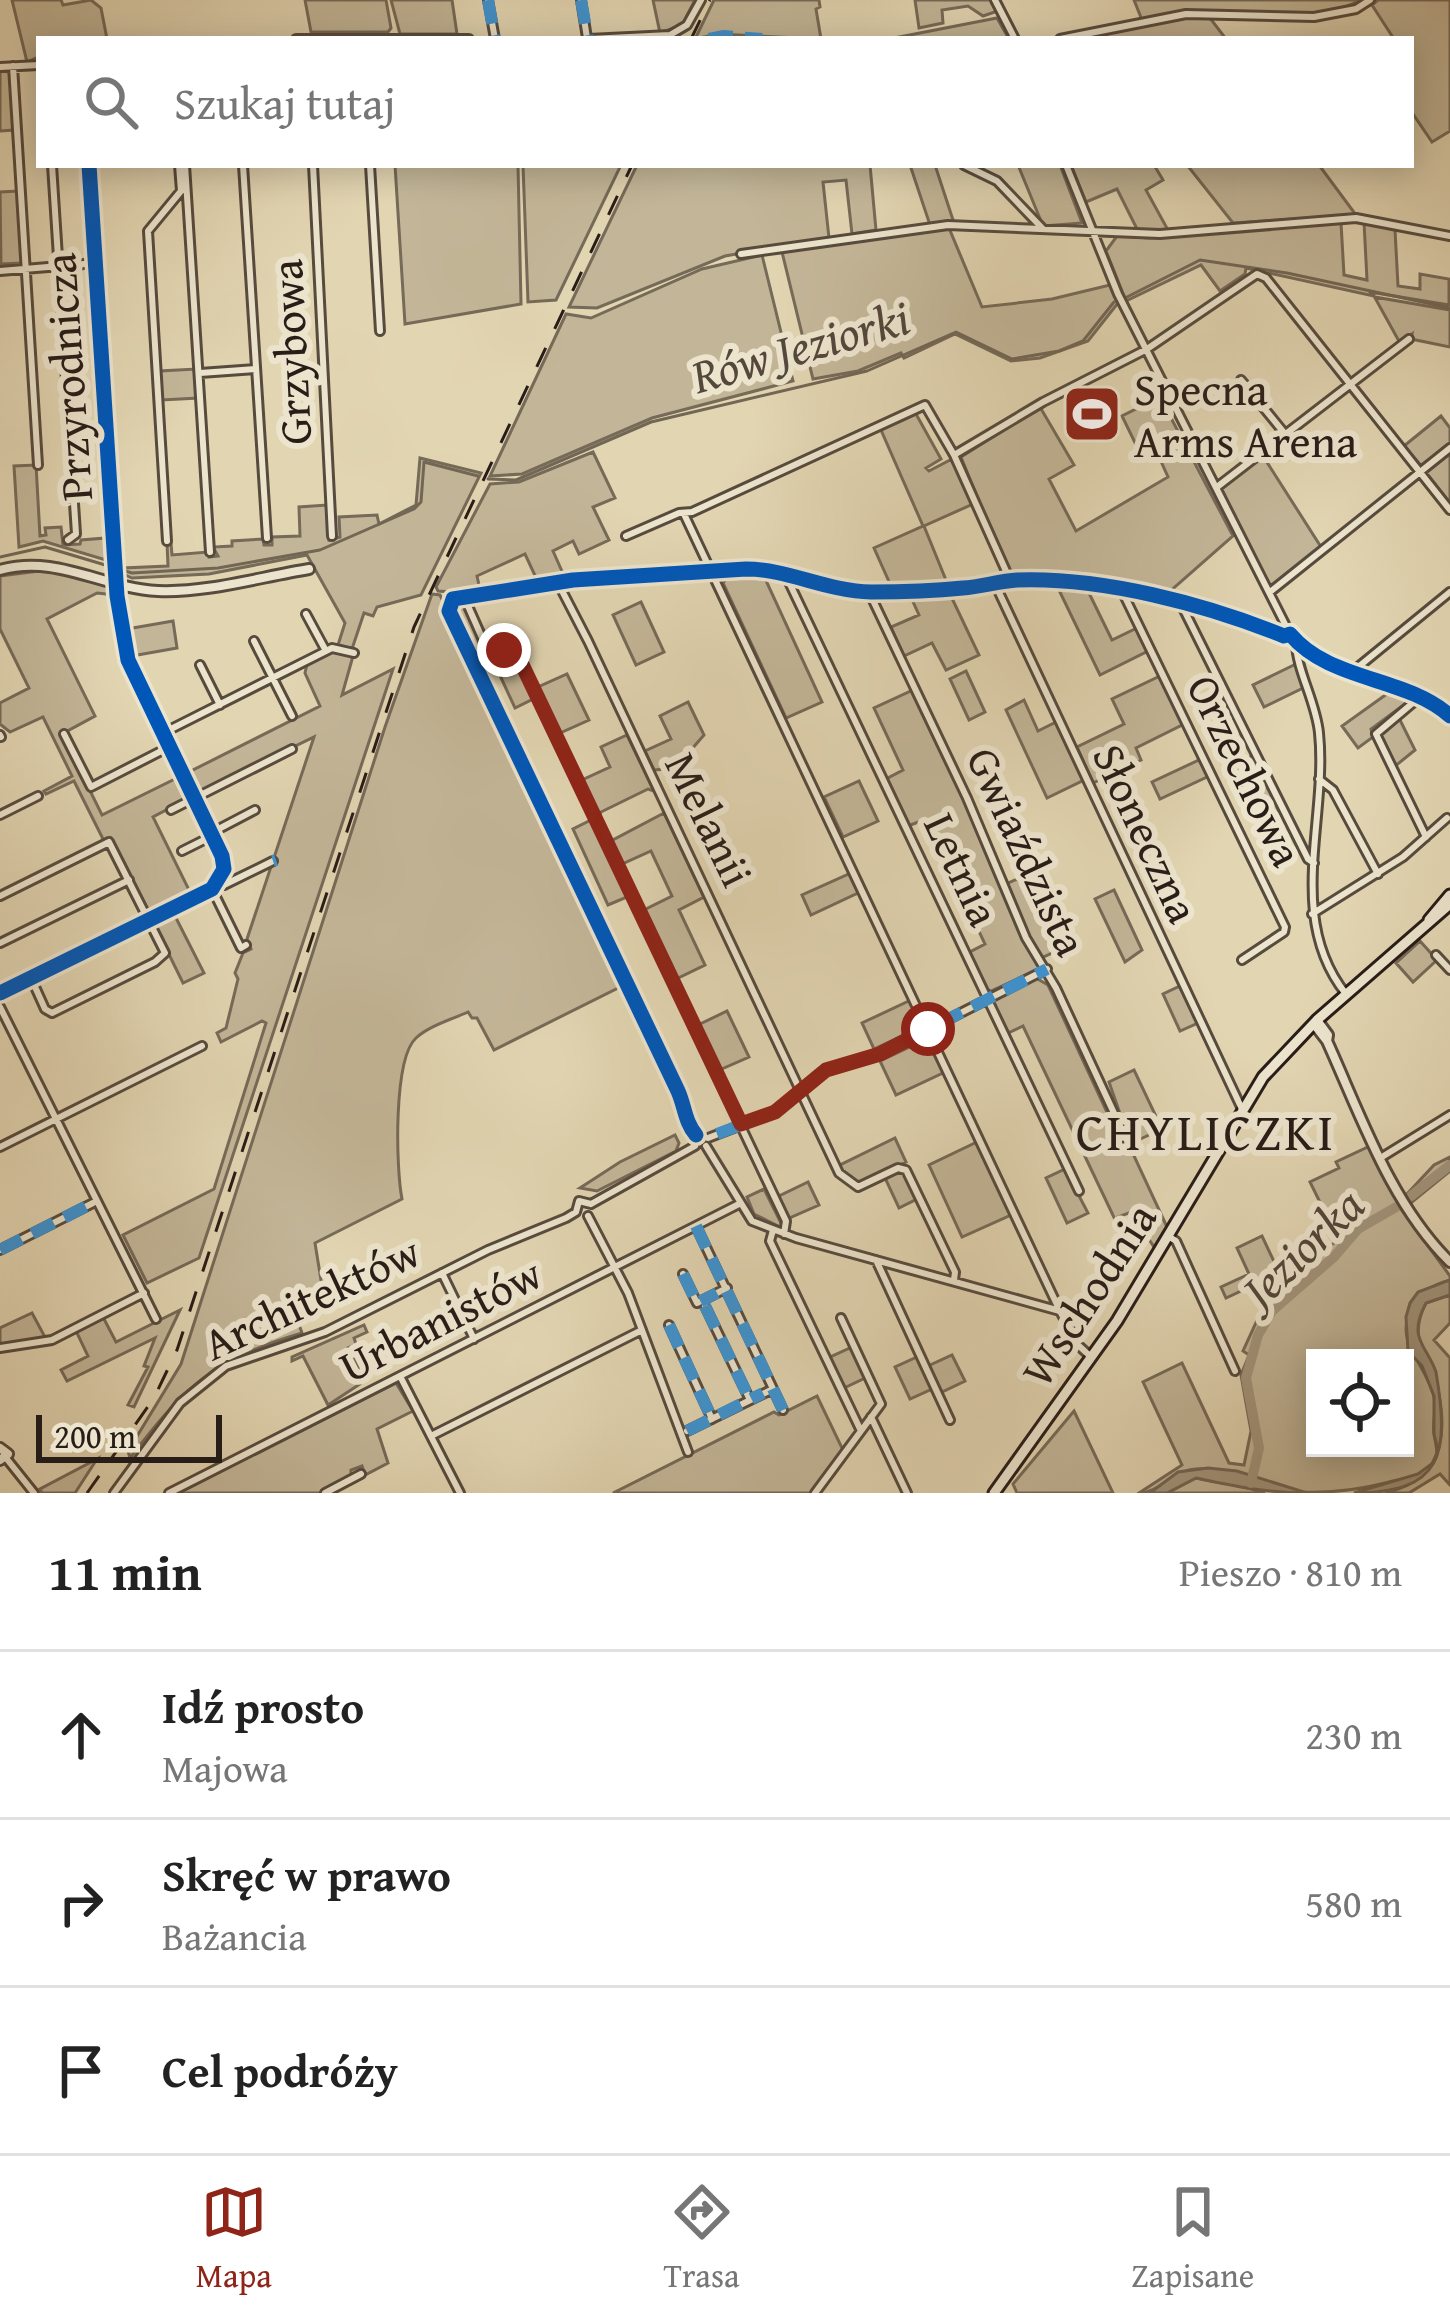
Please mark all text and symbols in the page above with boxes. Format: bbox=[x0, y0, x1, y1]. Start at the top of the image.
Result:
search box bbox=[36, 36, 1414, 168]
icon: search bbox=[78, 69, 144, 135]
text: Szukaj tutaj bbox=[174, 70, 396, 135]
street label: Przyrodnicza bbox=[26, 251, 108, 503]
street label: Grzybowa bbox=[253, 258, 327, 446]
water label: Rów Jeziorki bbox=[682, 281, 917, 411]
place label: Specna Arms Arena bbox=[1134, 356, 1357, 473]
sports icon: Specna Arms Arena bbox=[1061, 383, 1123, 445]
route end bbox=[477, 623, 531, 677]
street label: Orzechowa bbox=[1172, 663, 1320, 877]
street label: Słoneczna bbox=[1077, 733, 1217, 933]
street label: Gwiaździsta bbox=[951, 736, 1105, 966]
street label: Melanii bbox=[650, 741, 770, 897]
street label: Letnia bbox=[909, 802, 1017, 936]
route start bbox=[901, 1002, 955, 1056]
district label: CHYLICZKI bbox=[1076, 1094, 1336, 1169]
water label: Jeziorka bbox=[1220, 1171, 1379, 1328]
street label: Wschodnia bbox=[1004, 1190, 1172, 1398]
street label: Architektów bbox=[192, 1218, 430, 1376]
street label: Urbanistów bbox=[328, 1240, 553, 1398]
map controls bbox=[1306, 1349, 1414, 1457]
button: locate bbox=[1306, 1349, 1414, 1457]
scale bar bbox=[36, 1409, 222, 1462]
text: 200 m bbox=[54, 1412, 136, 1460]
text: 11 min bbox=[48, 1534, 202, 1609]
text: Pieszo · 810 m bbox=[1179, 1543, 1402, 1600]
text: Idź prosto bbox=[162, 1674, 364, 1739]
icon: ahead bbox=[48, 1702, 114, 1768]
text: 230 m bbox=[1305, 1706, 1402, 1763]
text: Majowa bbox=[162, 1739, 288, 1796]
text: Skręć w prawo bbox=[162, 1842, 451, 1907]
icon: right bbox=[48, 1870, 114, 1936]
text: 580 m bbox=[1305, 1874, 1402, 1931]
text: Bażancia bbox=[162, 1907, 307, 1964]
icon: arrive bbox=[48, 2038, 114, 2104]
text: Cel podróży bbox=[162, 2038, 398, 2103]
tab: Mapa bbox=[196, 2179, 272, 2299]
tab: Trasa bbox=[664, 2179, 740, 2299]
tab: Zapisane bbox=[1131, 2179, 1254, 2299]

